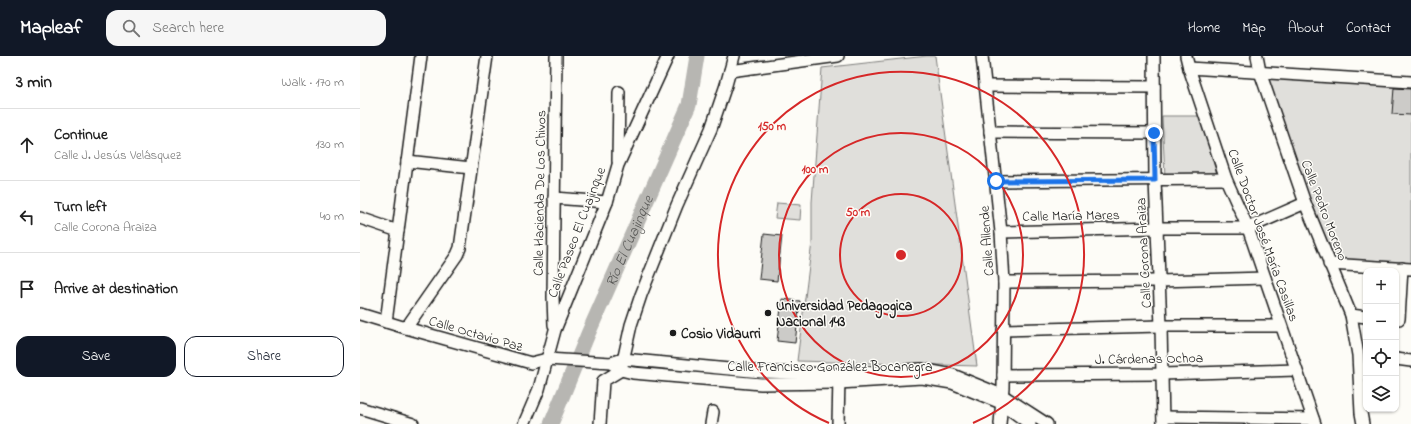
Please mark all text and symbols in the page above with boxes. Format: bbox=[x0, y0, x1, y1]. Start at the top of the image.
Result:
search box bbox=[106, 10, 386, 46]
text: Mapleaf bbox=[20, 15, 82, 42]
icon: search bbox=[120, 17, 142, 39]
text: Search here bbox=[152, 17, 224, 39]
text: Home bbox=[1188, 18, 1220, 39]
text: Map bbox=[1242, 18, 1266, 39]
text: About bbox=[1288, 18, 1324, 39]
text: Contact bbox=[1346, 18, 1391, 39]
text: 3 min bbox=[16, 70, 52, 95]
text: Walk · 170 m bbox=[281, 73, 344, 92]
street label: Calle Hacienda De Los Chivos bbox=[529, 110, 552, 276]
text: 150 m bbox=[758, 118, 787, 136]
text: Continue bbox=[54, 124, 108, 146]
route end bbox=[1145, 124, 1163, 142]
icon: ahead bbox=[16, 134, 38, 156]
text: 130 m bbox=[316, 135, 344, 154]
text: Calle J. Jesús Velásquez bbox=[54, 146, 181, 165]
street label: Calle Doctor José María Casillas bbox=[1221, 146, 1304, 325]
street label: Calle Pedro Moreno bbox=[1295, 157, 1353, 264]
text: 100 m bbox=[802, 161, 829, 179]
street label: Calle Paseo El Cuajinque bbox=[543, 163, 612, 301]
route start bbox=[987, 172, 1005, 190]
water label: Río El Cuajinque bbox=[600, 191, 660, 290]
text: Turn left bbox=[54, 196, 107, 218]
street label: Calle Corona Araiza bbox=[1131, 197, 1158, 309]
text: 50 m bbox=[846, 204, 871, 222]
street label: Calle Allende bbox=[975, 204, 1000, 277]
street label: Calle María Mares bbox=[1022, 205, 1120, 228]
icon: left bbox=[16, 206, 38, 228]
text: 40 m bbox=[320, 207, 344, 226]
text: Calle Corona Araiza bbox=[54, 218, 157, 237]
centre of rings bbox=[894, 248, 908, 262]
map controls bbox=[1363, 268, 1399, 412]
button: + bbox=[1363, 268, 1399, 304]
icon: arrive bbox=[16, 278, 38, 300]
text: Arrive at destination bbox=[54, 278, 178, 300]
place label: Universidad Pedagogica Nacional 143 bbox=[776, 296, 913, 333]
button: − bbox=[1363, 304, 1399, 340]
marker: Universidad Pedagogica Nacional 143 bbox=[763, 308, 773, 318]
street label: Calle Octavio Paz bbox=[426, 311, 525, 358]
place label: Cosio Vidaurri bbox=[681, 324, 761, 345]
marker: Cosio Vidaurri bbox=[668, 328, 678, 338]
button: Save bbox=[16, 336, 176, 377]
button: Share bbox=[184, 336, 344, 377]
button: locate bbox=[1363, 340, 1399, 376]
street label: J. Cárdenas Ochoa bbox=[1095, 348, 1203, 371]
street label: Calle Francisco González Bocanegra bbox=[727, 357, 933, 379]
button: layers bbox=[1363, 376, 1399, 412]

